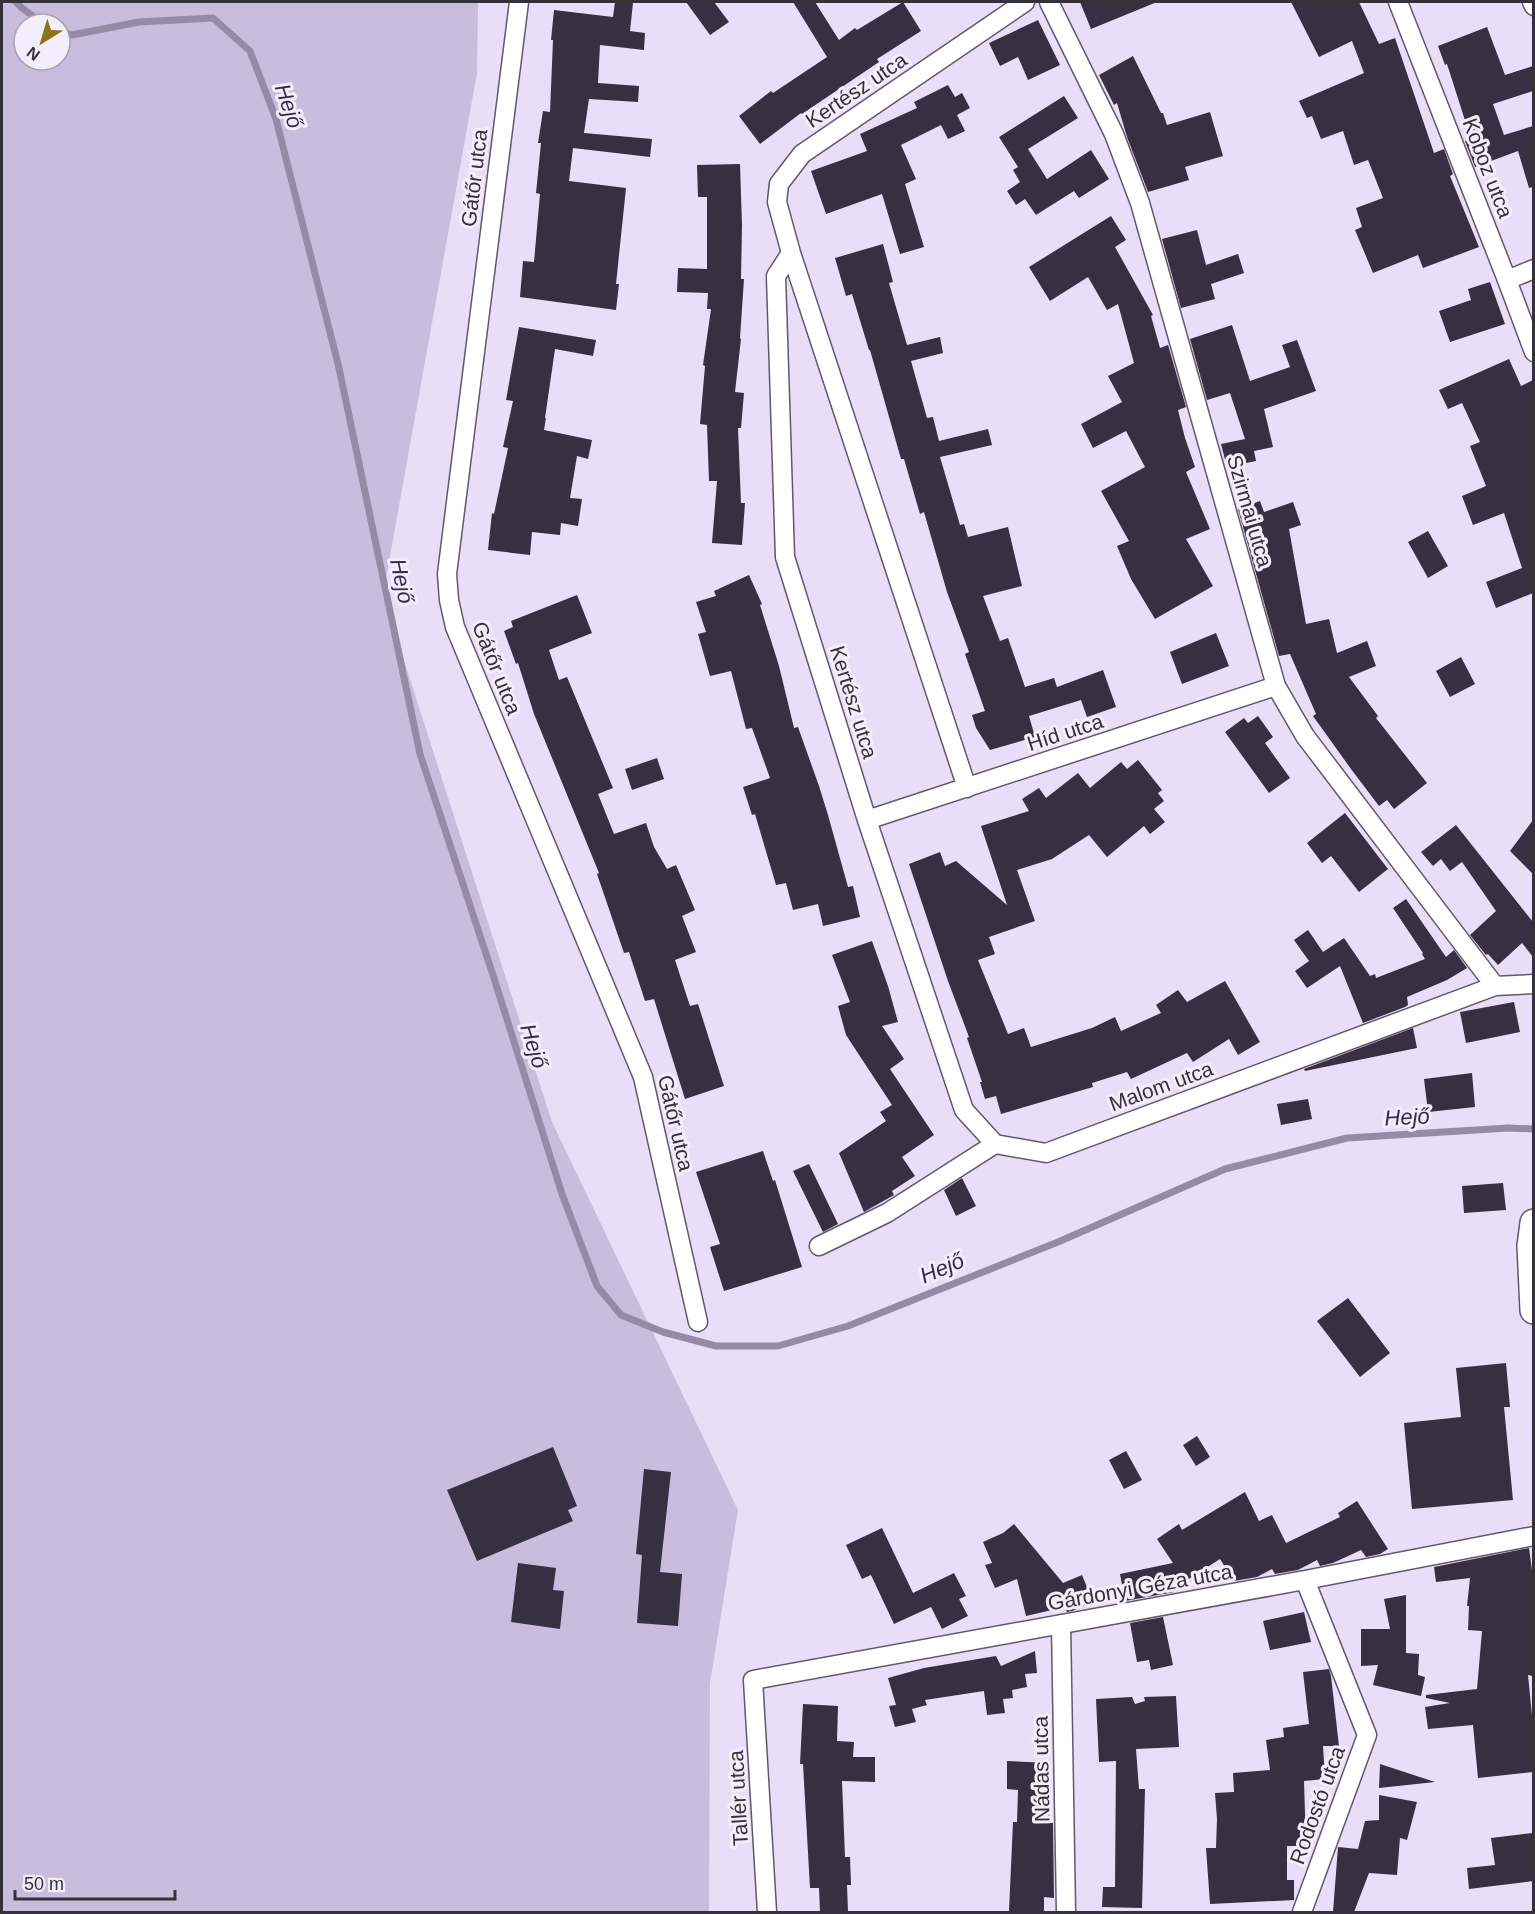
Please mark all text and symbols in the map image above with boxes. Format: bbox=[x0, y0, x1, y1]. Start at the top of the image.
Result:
north arrow bbox=[12, 12, 72, 72]
text: N bbox=[24, 43, 43, 64]
street label: Kertész utca bbox=[801, 48, 911, 132]
water label: Hejő bbox=[270, 81, 308, 132]
street label: Koboz utca bbox=[1458, 115, 1518, 221]
street label: Gátőr utca bbox=[457, 128, 491, 228]
street label: Szirmai utca bbox=[1223, 452, 1277, 570]
water label: Hejő bbox=[385, 556, 419, 606]
street label: Gátőr utca bbox=[468, 618, 526, 718]
street label: Kertész utca bbox=[826, 643, 882, 761]
street label: Híd utca bbox=[1024, 709, 1106, 755]
water label: Hejő bbox=[515, 1021, 553, 1072]
street label: Malom utca bbox=[1106, 1057, 1216, 1115]
street label: Gátőr utca bbox=[654, 1073, 698, 1174]
water label: Hejő bbox=[1384, 1103, 1431, 1131]
water label: Hejő bbox=[916, 1247, 968, 1288]
street label: Gárdonyi Géza utca bbox=[1046, 1559, 1234, 1615]
street label: Nádas utca bbox=[1029, 1715, 1053, 1822]
street label: Rodostó utca bbox=[1285, 1743, 1349, 1867]
street label: Tallér utca bbox=[724, 1749, 752, 1846]
scale bar bbox=[15, 1863, 176, 1901]
text: 50 m bbox=[24, 1874, 64, 1894]

